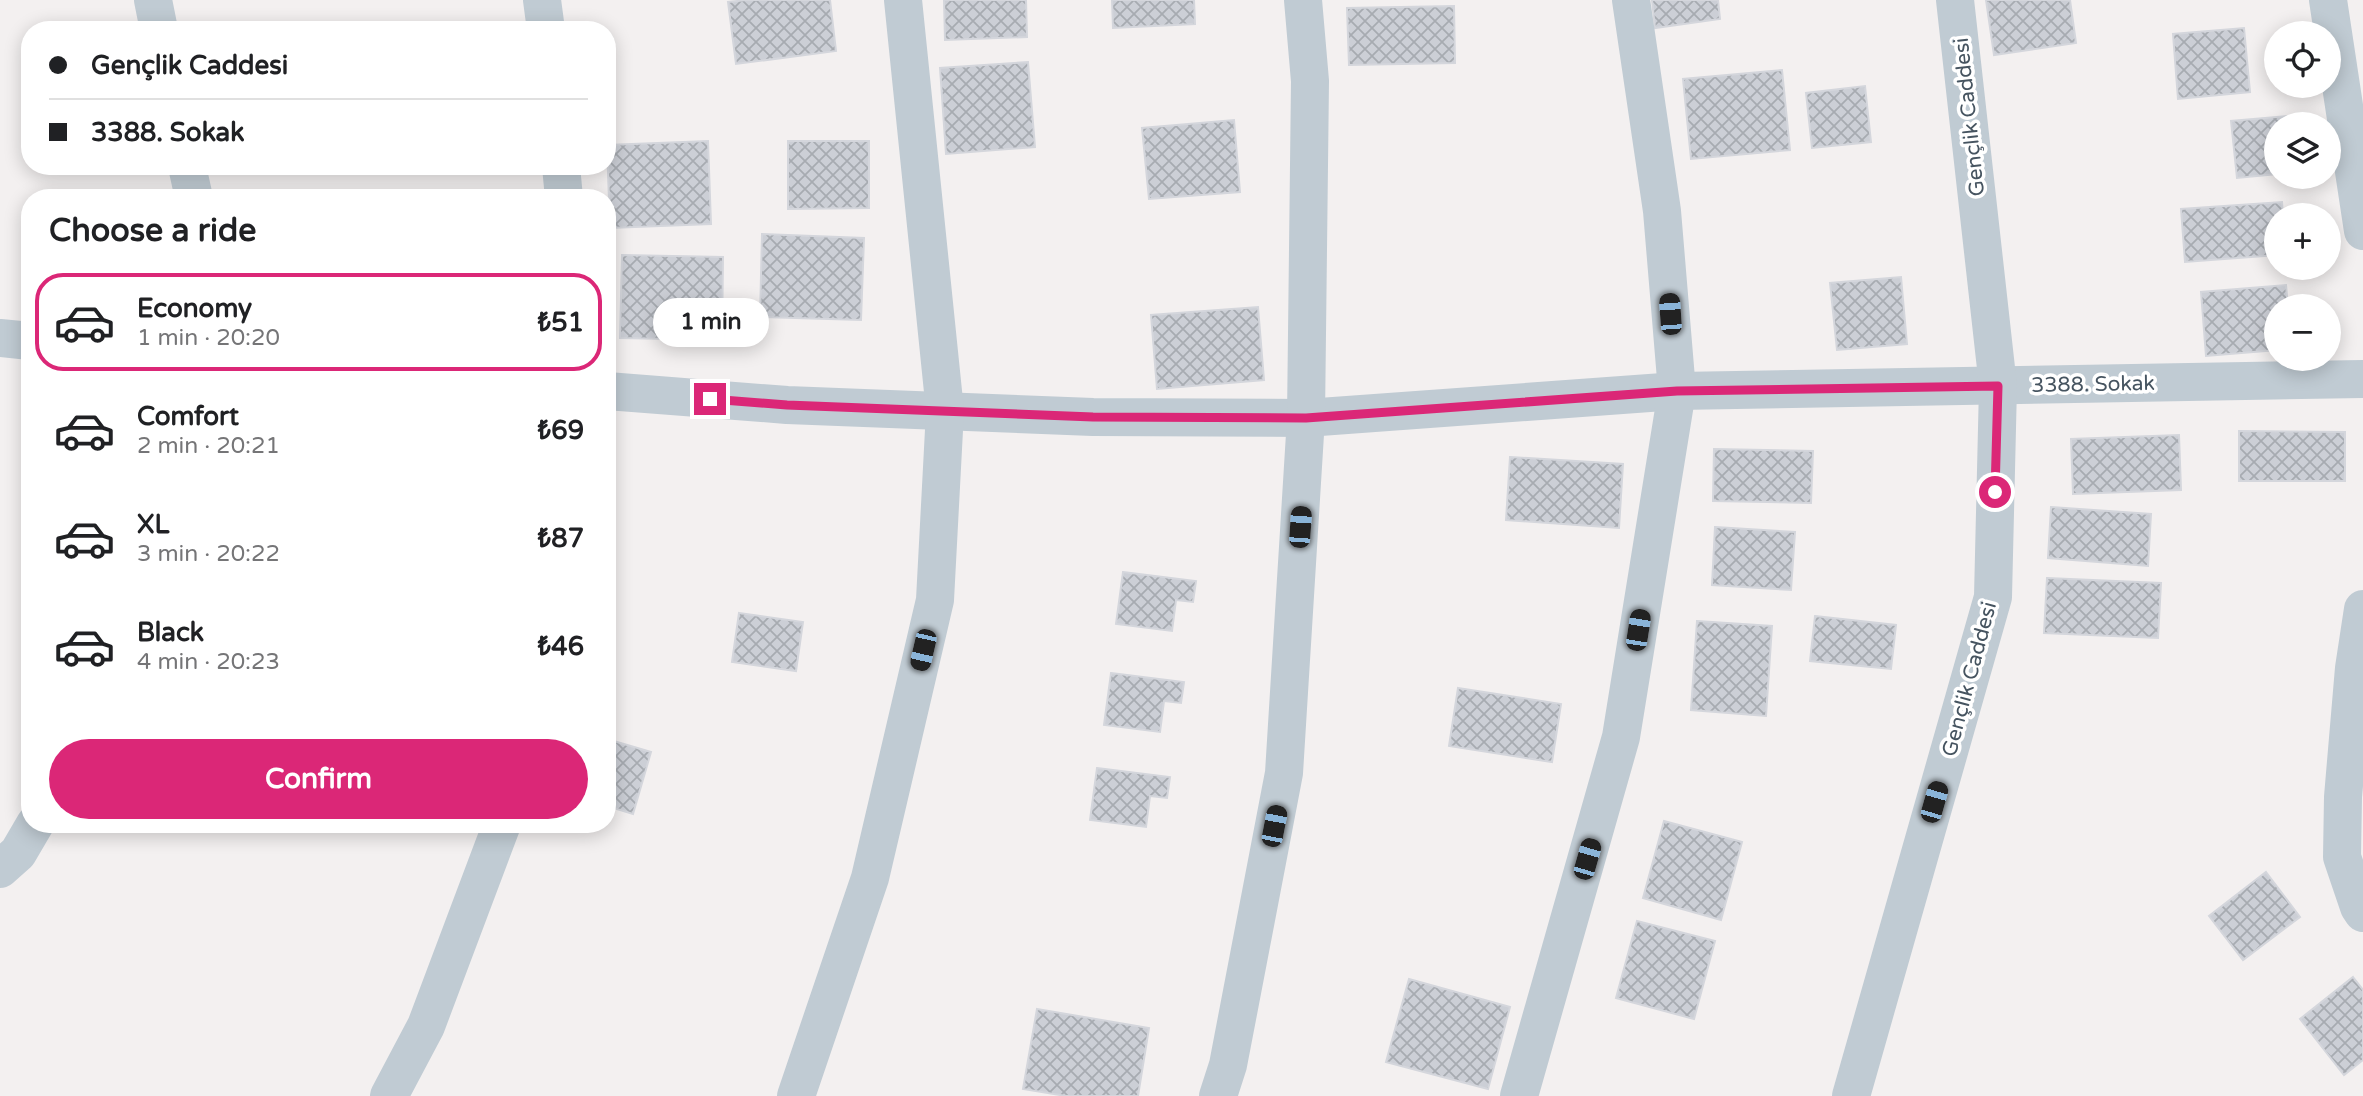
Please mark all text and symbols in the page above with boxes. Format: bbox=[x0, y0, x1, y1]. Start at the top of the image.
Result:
map controls bbox=[2264, 21, 2341, 371]
button: locate bbox=[2264, 21, 2341, 98]
street label: Gençlik Caddesi bbox=[1949, 36, 1990, 197]
text: Gençlik Caddesi bbox=[91, 50, 288, 81]
button: layers bbox=[2264, 112, 2341, 189]
text: 3388. Sokak bbox=[91, 117, 244, 148]
button: + bbox=[2264, 203, 2341, 280]
text: Choose a ride bbox=[49, 212, 256, 250]
icon: car bbox=[53, 291, 116, 354]
car bbox=[1659, 292, 1682, 336]
text: Economy bbox=[137, 293, 252, 324]
button: − bbox=[2264, 294, 2341, 371]
callout: 1 min bbox=[652, 298, 768, 346]
text: ₺51 bbox=[538, 307, 584, 338]
text: 1 min bbox=[680, 308, 742, 336]
text: 1 min · 20:20 bbox=[137, 324, 280, 352]
street label: 3388. Sokak bbox=[2031, 371, 2155, 398]
route end bbox=[694, 383, 726, 415]
icon: car bbox=[53, 399, 116, 462]
text: Comfort bbox=[137, 401, 239, 432]
text: ₺69 bbox=[538, 415, 584, 446]
text: 2 min · 20:21 bbox=[137, 432, 280, 460]
route start bbox=[1979, 476, 2011, 508]
car bbox=[1289, 505, 1312, 549]
icon: car bbox=[53, 507, 116, 570]
text: XL bbox=[137, 509, 169, 540]
text: ₺87 bbox=[538, 523, 584, 554]
text: 3 min · 20:22 bbox=[137, 540, 280, 568]
street label: Gençlik Caddesi bbox=[1937, 599, 2002, 759]
car bbox=[1625, 608, 1652, 652]
icon: car bbox=[53, 615, 116, 678]
text: Black bbox=[137, 617, 204, 648]
car bbox=[909, 627, 938, 673]
text: ₺46 bbox=[538, 631, 584, 662]
text: 4 min · 20:23 bbox=[137, 648, 280, 676]
button: Confirm bbox=[49, 739, 588, 819]
car bbox=[1919, 779, 1950, 825]
car bbox=[1260, 803, 1289, 849]
car bbox=[1572, 836, 1603, 882]

